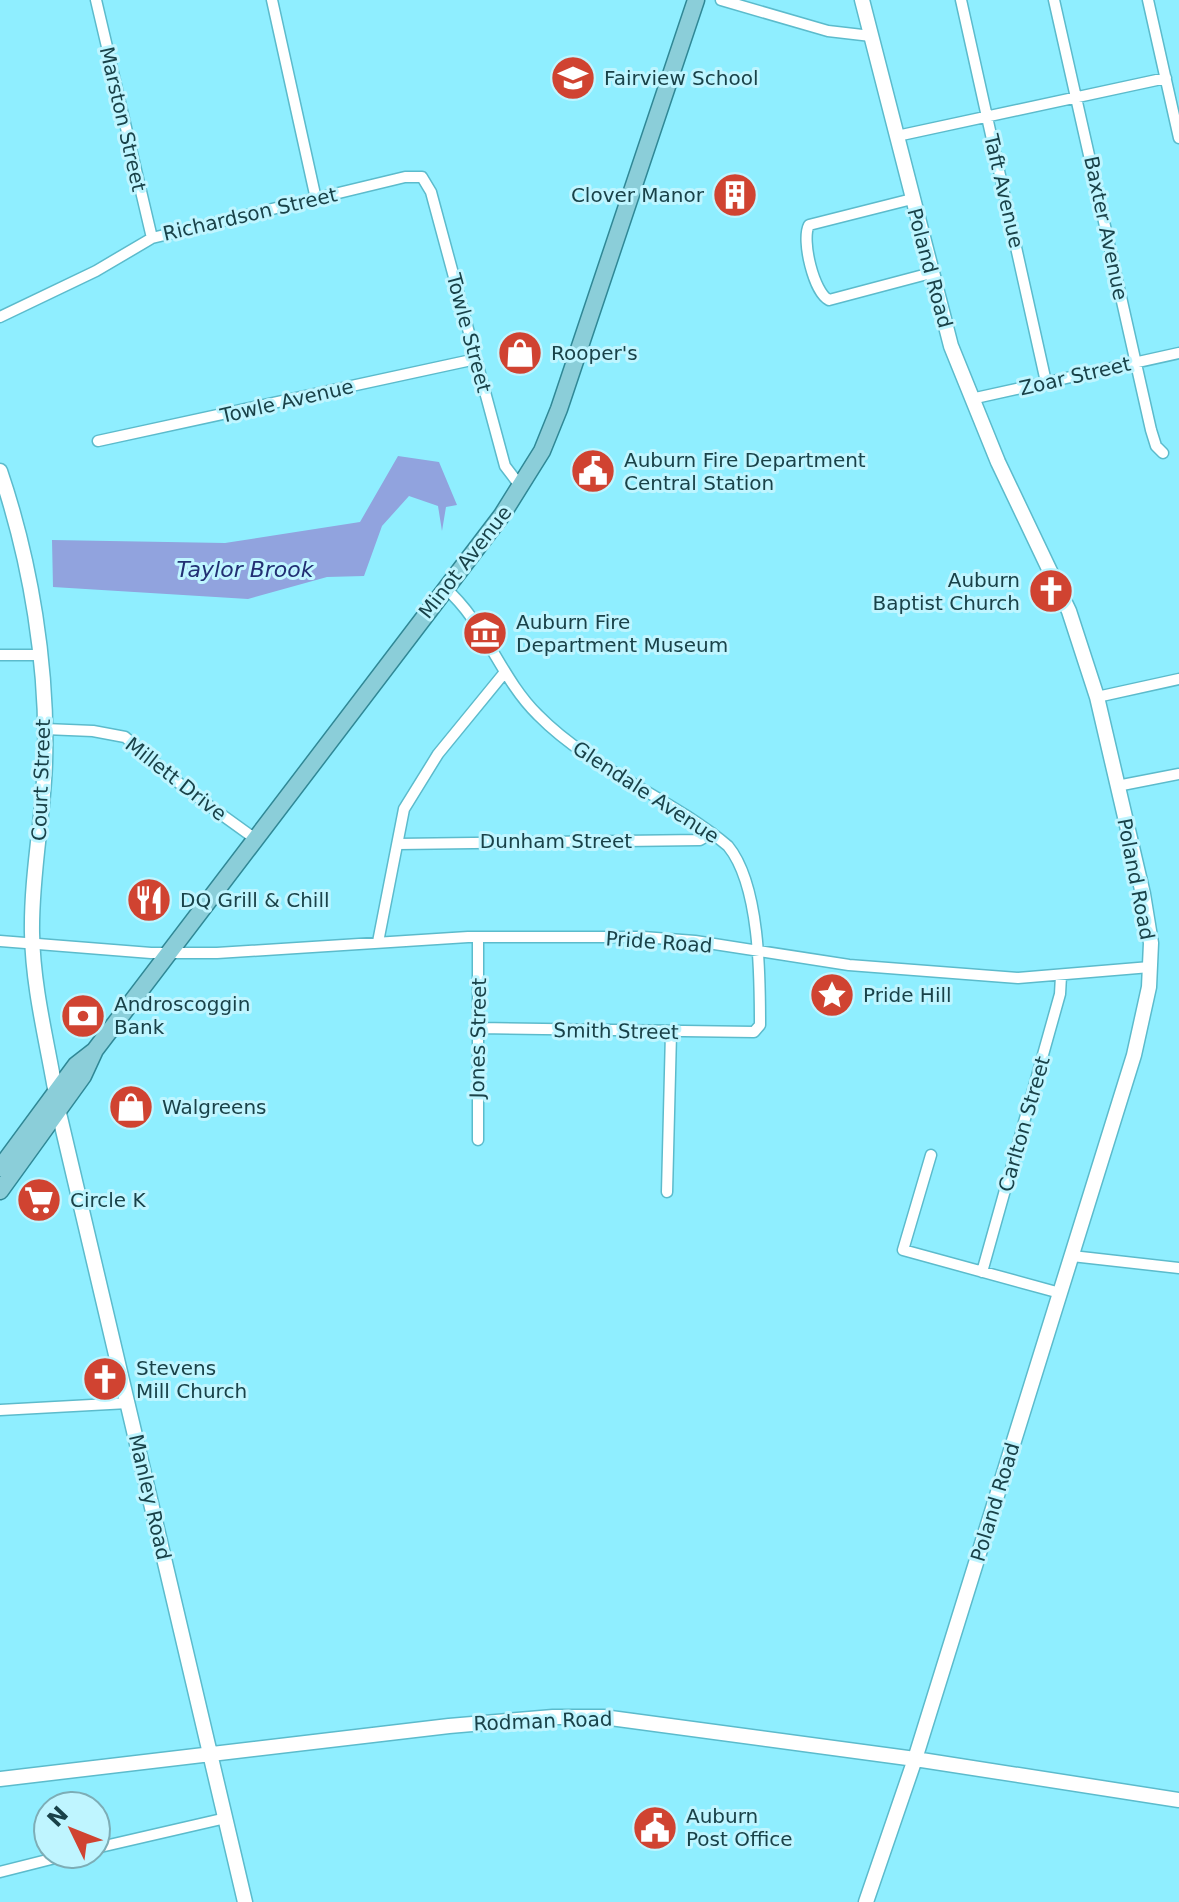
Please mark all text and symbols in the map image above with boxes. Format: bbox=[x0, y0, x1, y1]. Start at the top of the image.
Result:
street label: Marston Street bbox=[95, 44, 151, 194]
school or university icon: Fairview School bbox=[549, 54, 597, 102]
place label: Fairview School bbox=[604, 66, 759, 90]
street label: Taft Avenue bbox=[979, 131, 1029, 250]
street label: Baxter Avenue bbox=[1079, 154, 1133, 302]
building icon: Clover Manor bbox=[711, 171, 759, 219]
street label: Richardson Street bbox=[160, 182, 340, 246]
place label: Clover Manor bbox=[571, 183, 705, 207]
street label: Poland Road bbox=[902, 205, 958, 331]
street label: Towle Street bbox=[441, 270, 496, 395]
shop icon: Rooper's bbox=[496, 329, 544, 377]
place label: Rooper's bbox=[551, 341, 638, 365]
street label: Zoar Street bbox=[1017, 352, 1133, 400]
street label: Towle Avenue bbox=[217, 374, 356, 428]
public building icon: Auburn Fire Department Central Station bbox=[569, 447, 617, 495]
place label: Auburn Fire Department Central Station bbox=[624, 448, 866, 495]
street label: Minot Avenue bbox=[414, 501, 516, 623]
water label: Taylor Brook bbox=[176, 557, 315, 582]
church icon: Auburn Baptist Church bbox=[1027, 567, 1075, 615]
place label: Auburn Baptist Church bbox=[873, 568, 1020, 615]
museum icon: Auburn Fire Department Museum bbox=[461, 609, 509, 657]
place label: Auburn Fire Department Museum bbox=[516, 610, 728, 657]
street label: Court Street bbox=[27, 718, 55, 841]
street label: Millett Drive bbox=[121, 732, 231, 826]
street label: Glendale Avenue bbox=[568, 736, 724, 848]
street label: Poland Road bbox=[1112, 816, 1160, 942]
street label: Dunham Street bbox=[480, 829, 632, 853]
restaurant icon: DQ Grill & Chill bbox=[125, 876, 173, 924]
place label: DQ Grill & Chill bbox=[180, 888, 330, 912]
street label: Pride Road bbox=[605, 926, 713, 958]
place icon: Pride Hill bbox=[808, 971, 856, 1019]
street label: Jones Street bbox=[465, 977, 491, 1101]
place label: Pride Hill bbox=[863, 983, 952, 1007]
bank icon: Androscoggin Bank bbox=[59, 992, 107, 1040]
place label: Androscoggin Bank bbox=[114, 992, 250, 1039]
street label: Smith Street bbox=[553, 1018, 679, 1044]
street label: Carlton Street bbox=[993, 1053, 1055, 1195]
shop icon: Walgreens bbox=[107, 1083, 155, 1131]
place label: Walgreens bbox=[162, 1095, 267, 1119]
supermarket icon: Circle K bbox=[15, 1176, 63, 1224]
place label: Circle K bbox=[70, 1188, 147, 1212]
church icon: Stevens Mill Church bbox=[81, 1355, 129, 1403]
place label: Stevens Mill Church bbox=[136, 1356, 247, 1403]
street label: Manley Road bbox=[124, 1432, 176, 1562]
street label: Poland Road bbox=[965, 1440, 1025, 1564]
street label: Rodman Road bbox=[473, 1707, 613, 1735]
north arrow bbox=[32, 1790, 112, 1870]
text: N bbox=[42, 1801, 73, 1832]
public building icon: Auburn Post Office bbox=[631, 1804, 679, 1852]
place label: Auburn Post Office bbox=[686, 1804, 793, 1851]

